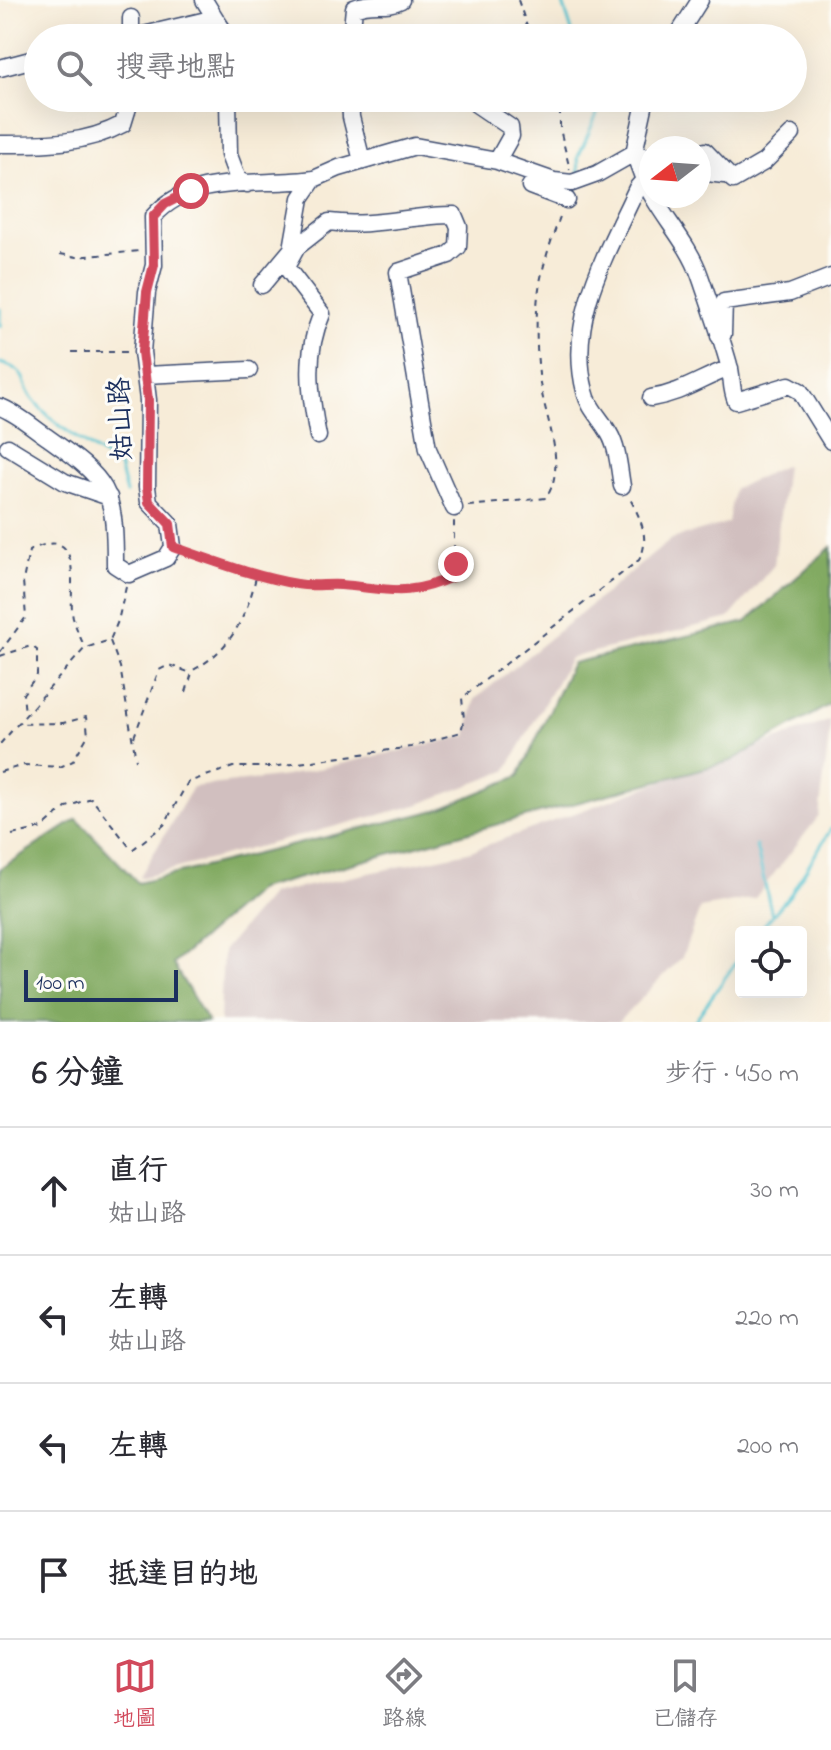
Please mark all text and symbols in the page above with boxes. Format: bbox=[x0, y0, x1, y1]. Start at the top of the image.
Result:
search box bbox=[24, 24, 807, 112]
icon: search bbox=[52, 46, 96, 90]
text: 搜尋地點 bbox=[116, 47, 236, 91]
north arrow bbox=[639, 136, 711, 208]
route start bbox=[173, 173, 209, 209]
street label: 姑山路 bbox=[101, 376, 144, 462]
route end bbox=[438, 546, 474, 582]
map controls bbox=[735, 926, 807, 998]
button: locate bbox=[735, 926, 807, 998]
scale bar bbox=[24, 966, 178, 1002]
text: 100 m bbox=[36, 968, 85, 1000]
text: 6 分鐘 bbox=[32, 1050, 123, 1100]
text: 步行 · 450 m bbox=[665, 1056, 799, 1094]
text: 直行 bbox=[108, 1150, 168, 1194]
icon: ahead bbox=[32, 1169, 76, 1213]
text: 30 m bbox=[750, 1172, 799, 1210]
text: 姑山路 bbox=[108, 1196, 186, 1234]
text: 左轉 bbox=[108, 1278, 168, 1322]
icon: left bbox=[32, 1297, 76, 1341]
text: 220 m bbox=[735, 1300, 799, 1338]
text: 姑山路 bbox=[108, 1324, 186, 1362]
icon: left bbox=[32, 1425, 76, 1469]
text: 左轉 bbox=[108, 1426, 168, 1470]
text: 200 m bbox=[737, 1428, 799, 1466]
icon: arrive bbox=[32, 1553, 76, 1597]
text: 抵達目的地 bbox=[108, 1554, 258, 1598]
tab: 地圖 bbox=[113, 1654, 157, 1736]
tab: 路線 bbox=[382, 1654, 426, 1736]
tab: 已儲存 bbox=[652, 1654, 718, 1736]

